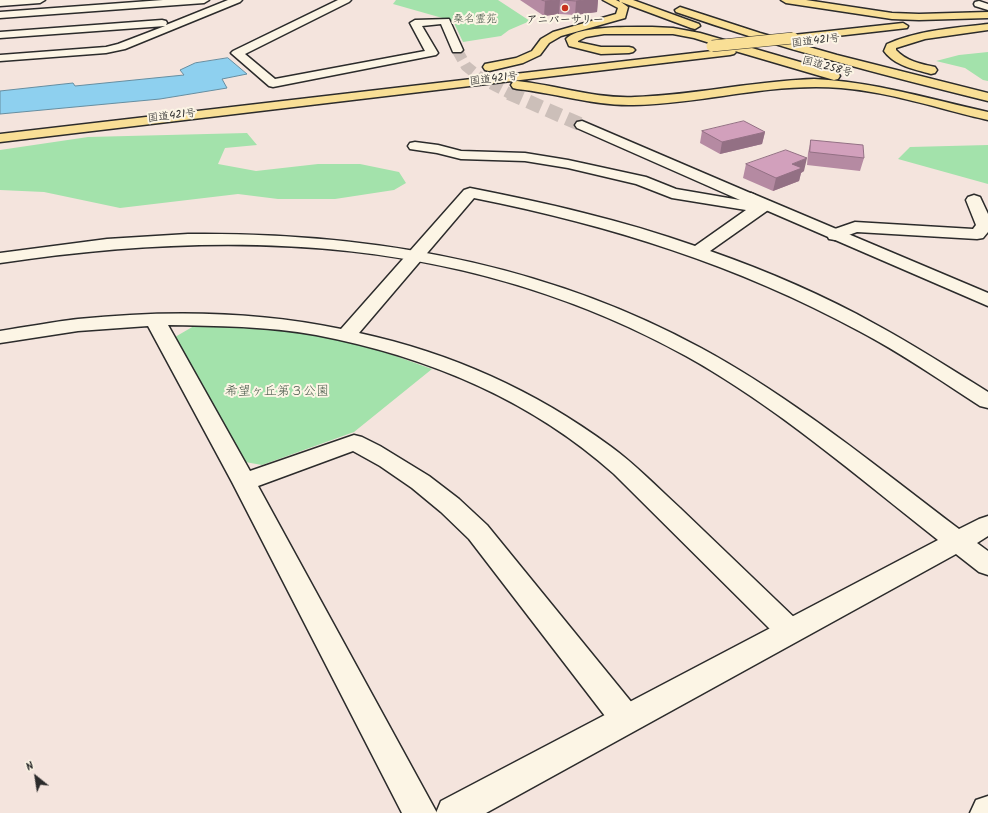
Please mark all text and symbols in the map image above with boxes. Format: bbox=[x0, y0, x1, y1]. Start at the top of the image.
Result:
marker: アニバーサリー bbox=[560, 3, 570, 13]
park label: 桑名霊苑 bbox=[453, 13, 497, 27]
place label: アニバーサリー bbox=[527, 14, 603, 28]
street label: 国道421号 bbox=[791, 32, 841, 52]
street label: 国道258号 bbox=[800, 55, 854, 81]
street label: 国道421号 bbox=[469, 70, 519, 90]
street label: 国道421号 bbox=[147, 107, 197, 127]
park label: 希望ヶ丘第３公園 bbox=[225, 385, 329, 401]
north arrow bbox=[16, 757, 56, 797]
text: N bbox=[22, 757, 38, 776]

